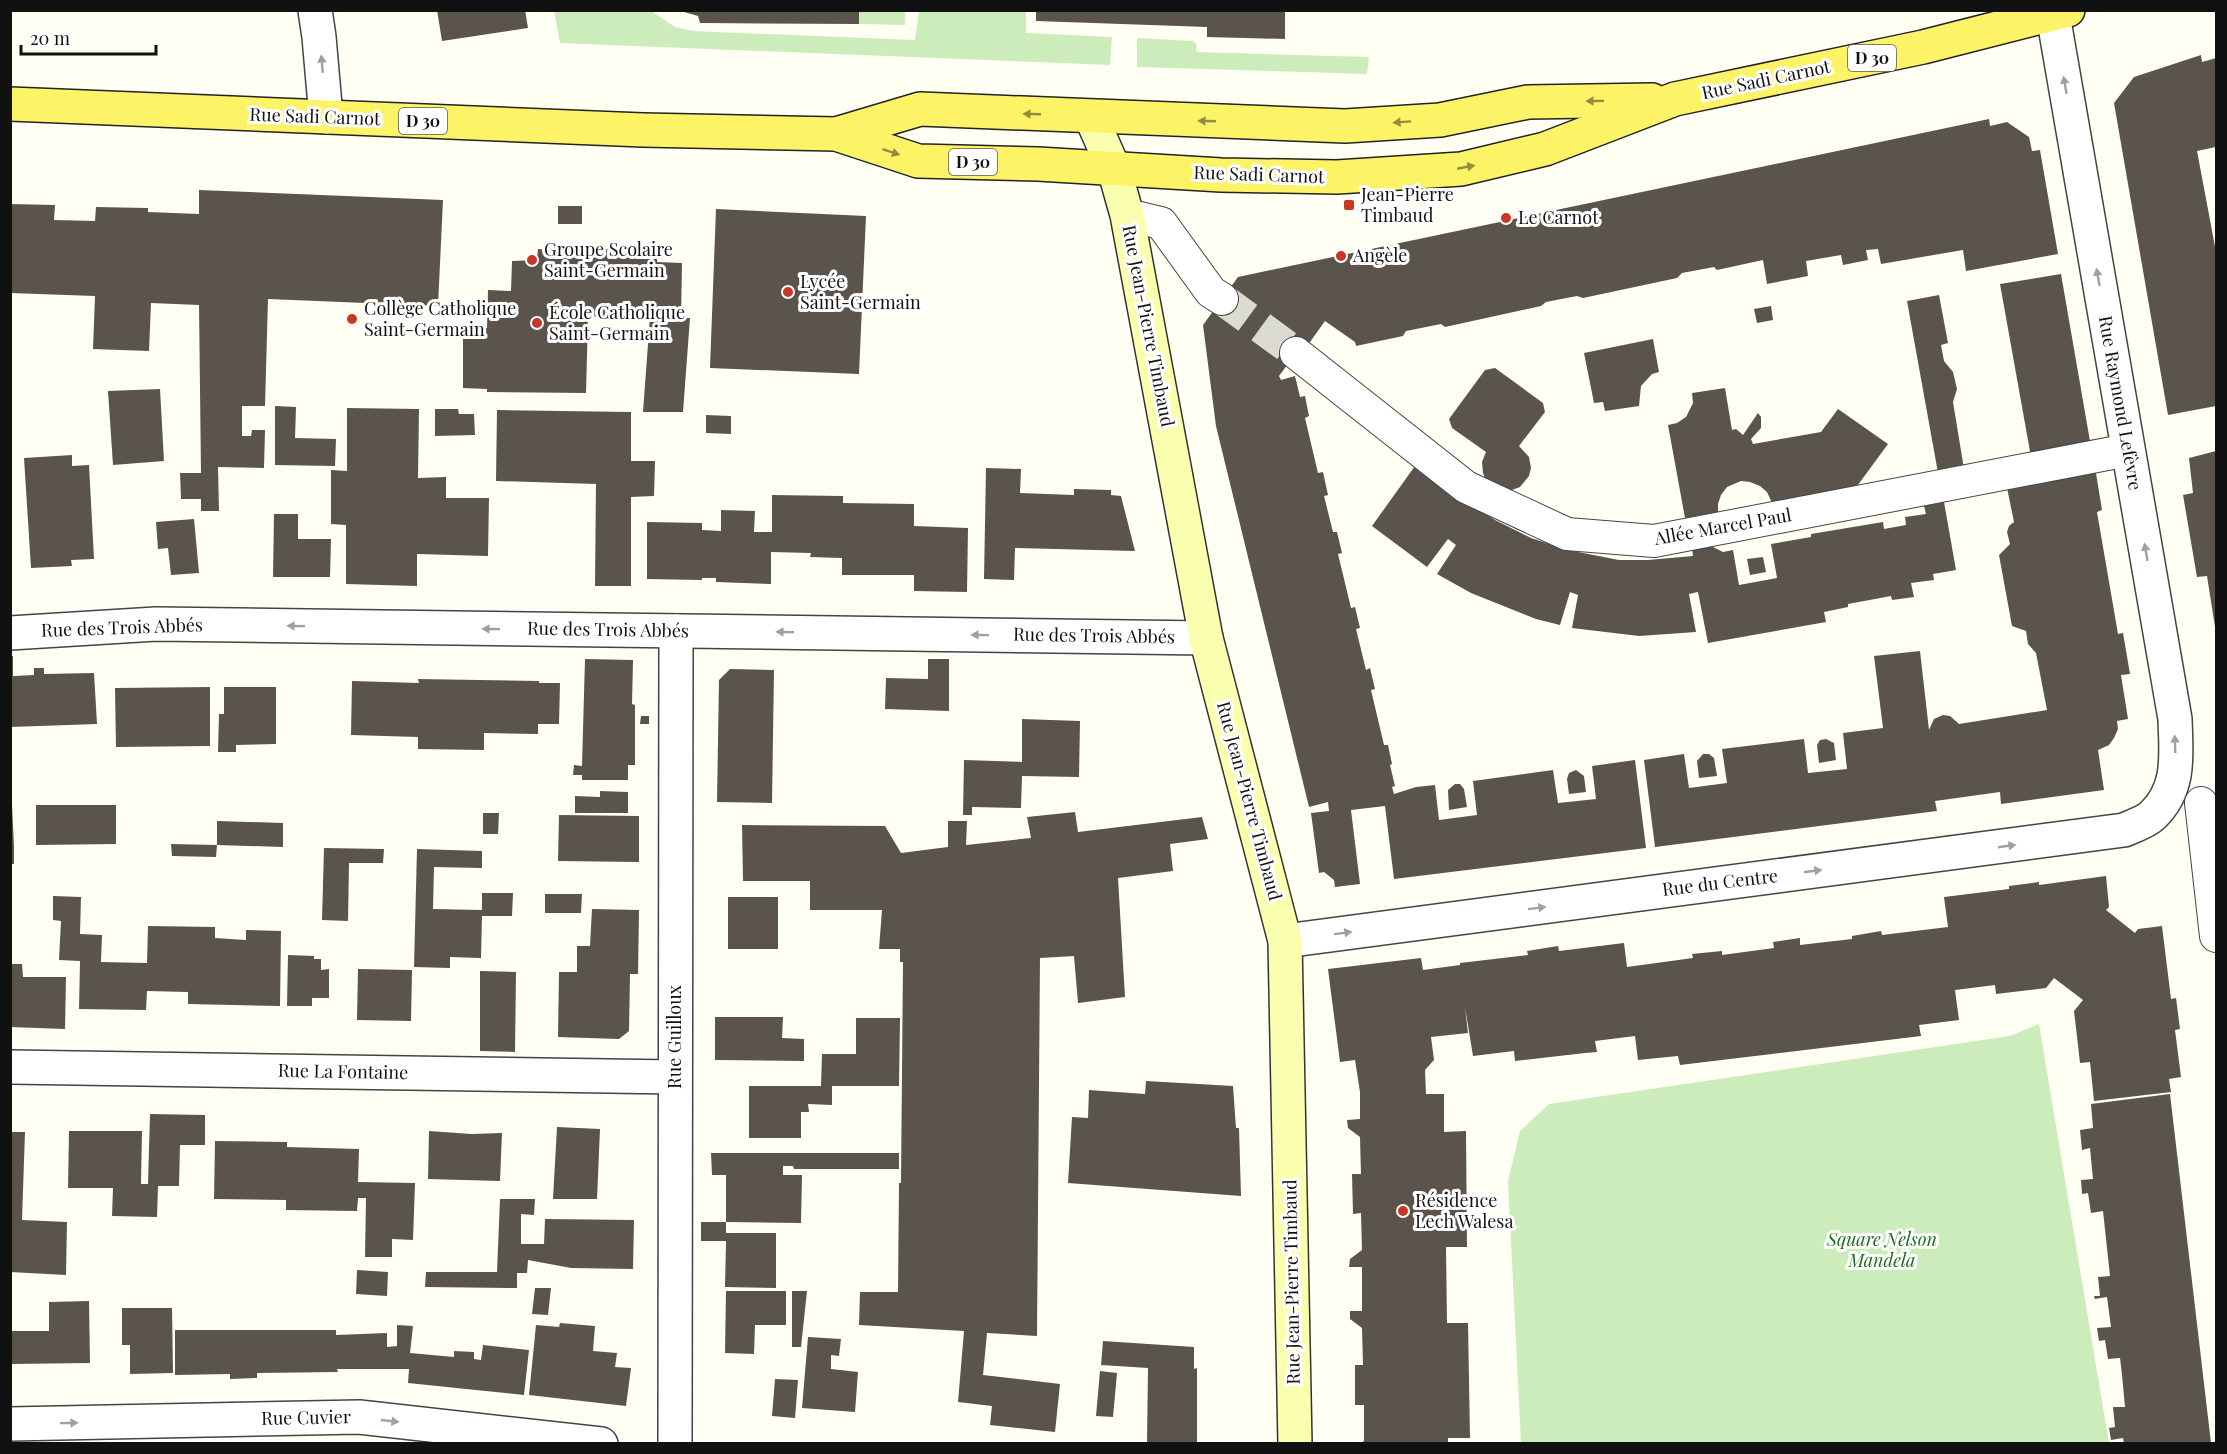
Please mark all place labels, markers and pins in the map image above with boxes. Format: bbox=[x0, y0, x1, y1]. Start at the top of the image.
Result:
place label: Jean-Pierre Timbaud bbox=[1360, 182, 1454, 227]
marker: Jean-Pierre Timbaud bbox=[1342, 198, 1356, 212]
place label: Le Carnot bbox=[1518, 205, 1599, 229]
marker: Le Carnot bbox=[1499, 211, 1513, 225]
place label: Groupe Scolaire Saint-Germain bbox=[544, 237, 673, 282]
place label: Angèle bbox=[1352, 243, 1407, 267]
marker: Angèle bbox=[1334, 249, 1348, 263]
marker: Groupe Scolaire Saint-Germain bbox=[525, 253, 539, 267]
place label: Lycée Saint-Germain bbox=[800, 269, 921, 314]
marker: Lycée Saint-Germain bbox=[781, 285, 795, 299]
place label: Collège Catholique Saint-Germain bbox=[364, 296, 516, 341]
place label: École Catholique Saint-Germain bbox=[549, 300, 685, 345]
marker: Collège Catholique Saint-Germain bbox=[345, 312, 359, 326]
marker: École Catholique Saint-Germain bbox=[530, 316, 544, 330]
place label: Résidence Lech Walesa bbox=[1415, 1188, 1513, 1233]
marker: Résidence Lech Walesa bbox=[1396, 1204, 1410, 1218]

